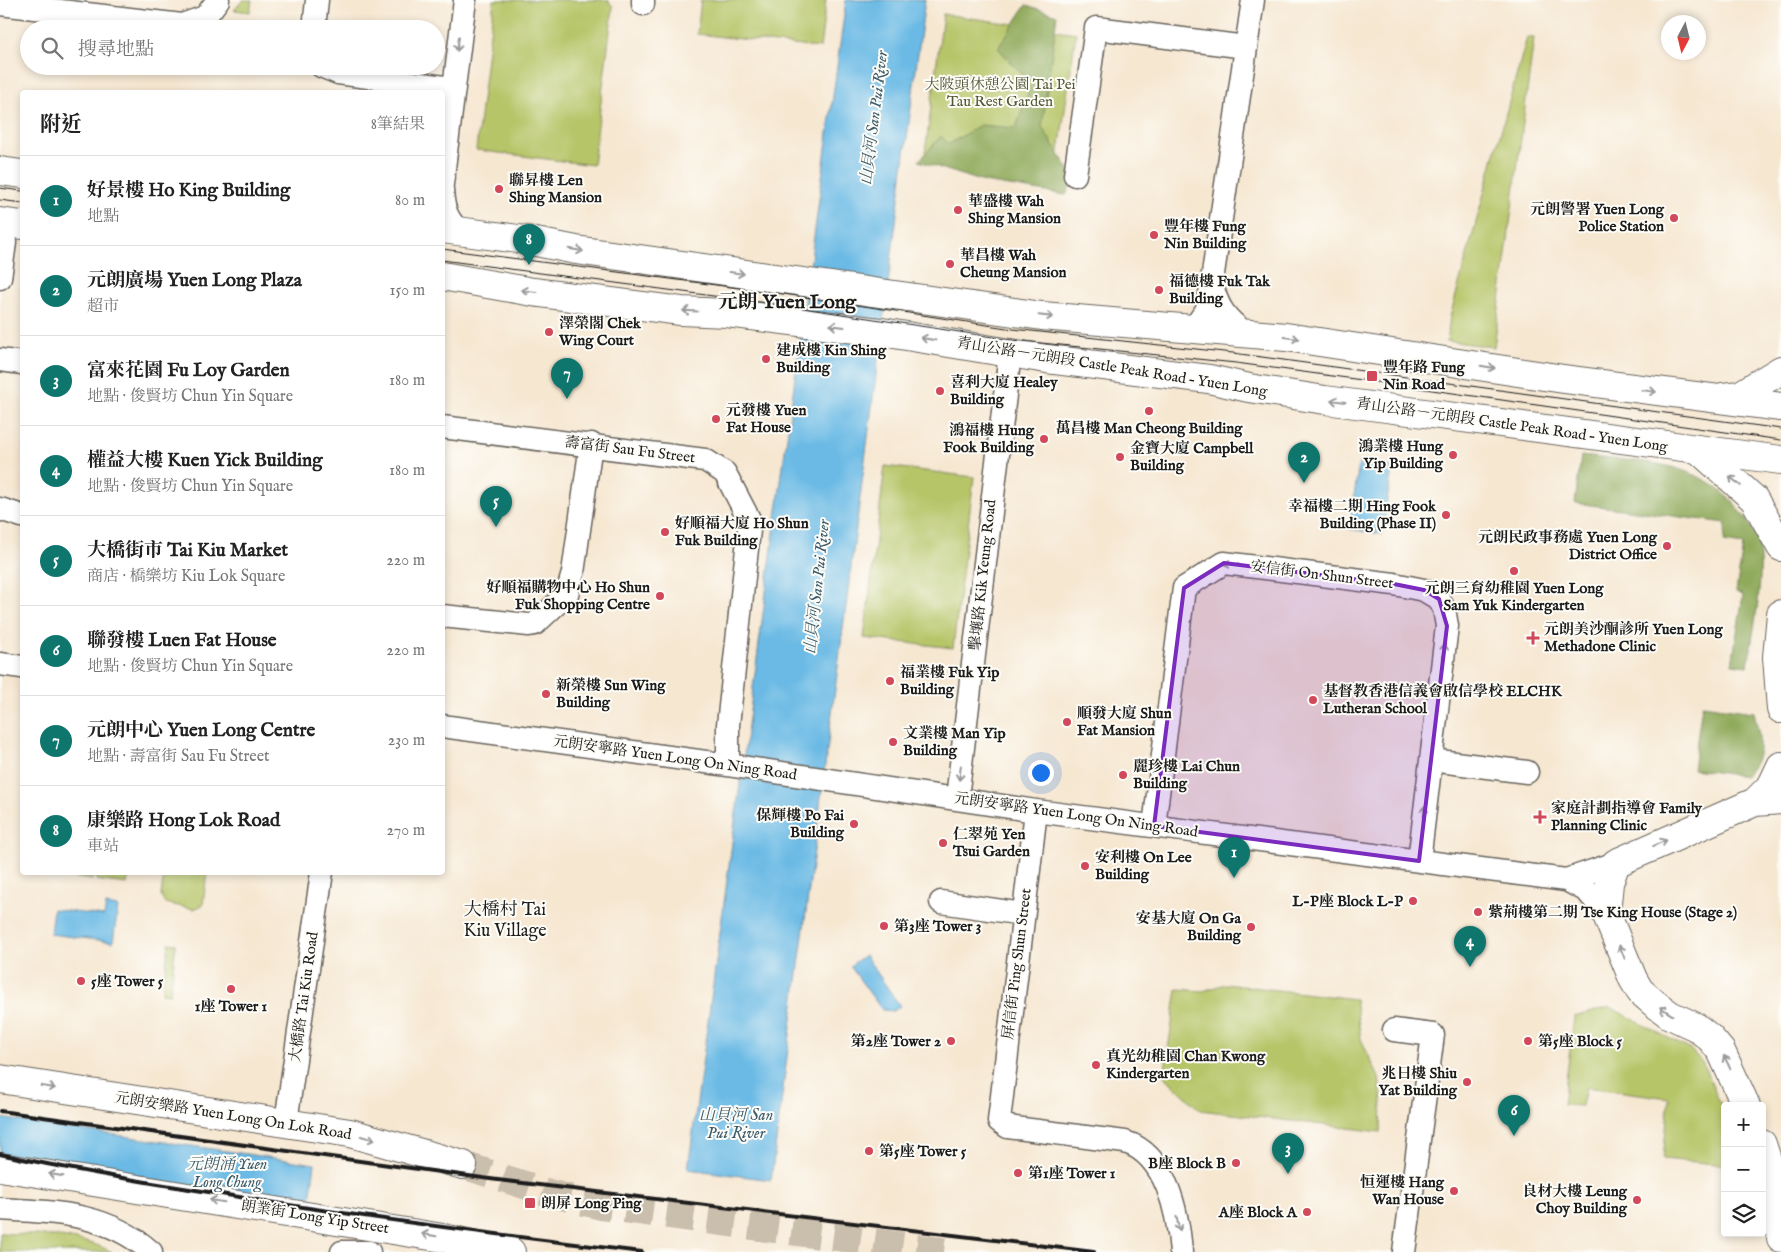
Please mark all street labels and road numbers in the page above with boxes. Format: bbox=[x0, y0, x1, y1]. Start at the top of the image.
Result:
street label: 青山公路－元朗段 Castle Peak Road – Yuen Long bbox=[955, 333, 1269, 401]
street label: 青山公路－元朗段 Castle Peak Road – Yuen Long bbox=[1355, 394, 1670, 456]
street label: 壽富街 Sau Fu Street bbox=[564, 433, 696, 467]
street label: 擊壤路 Kik Yeung Road bbox=[966, 498, 1000, 651]
street label: 安信街 On Shun Street bbox=[1249, 557, 1395, 593]
street label: 元朗安寧路 Yuen Long On Ning Road bbox=[552, 731, 799, 785]
street label: 元朗安寧路 Yuen Long On Ning Road bbox=[953, 788, 1200, 842]
street label: 屏信街 Ping Shun Street bbox=[998, 887, 1036, 1041]
street label: 大橋路 Tai Kiu Road bbox=[285, 930, 323, 1063]
street label: 元朗安樂路 Yuen Long On Lok Road bbox=[113, 1088, 354, 1144]
street label: 朗業街 Long Yip Street bbox=[240, 1196, 390, 1238]

